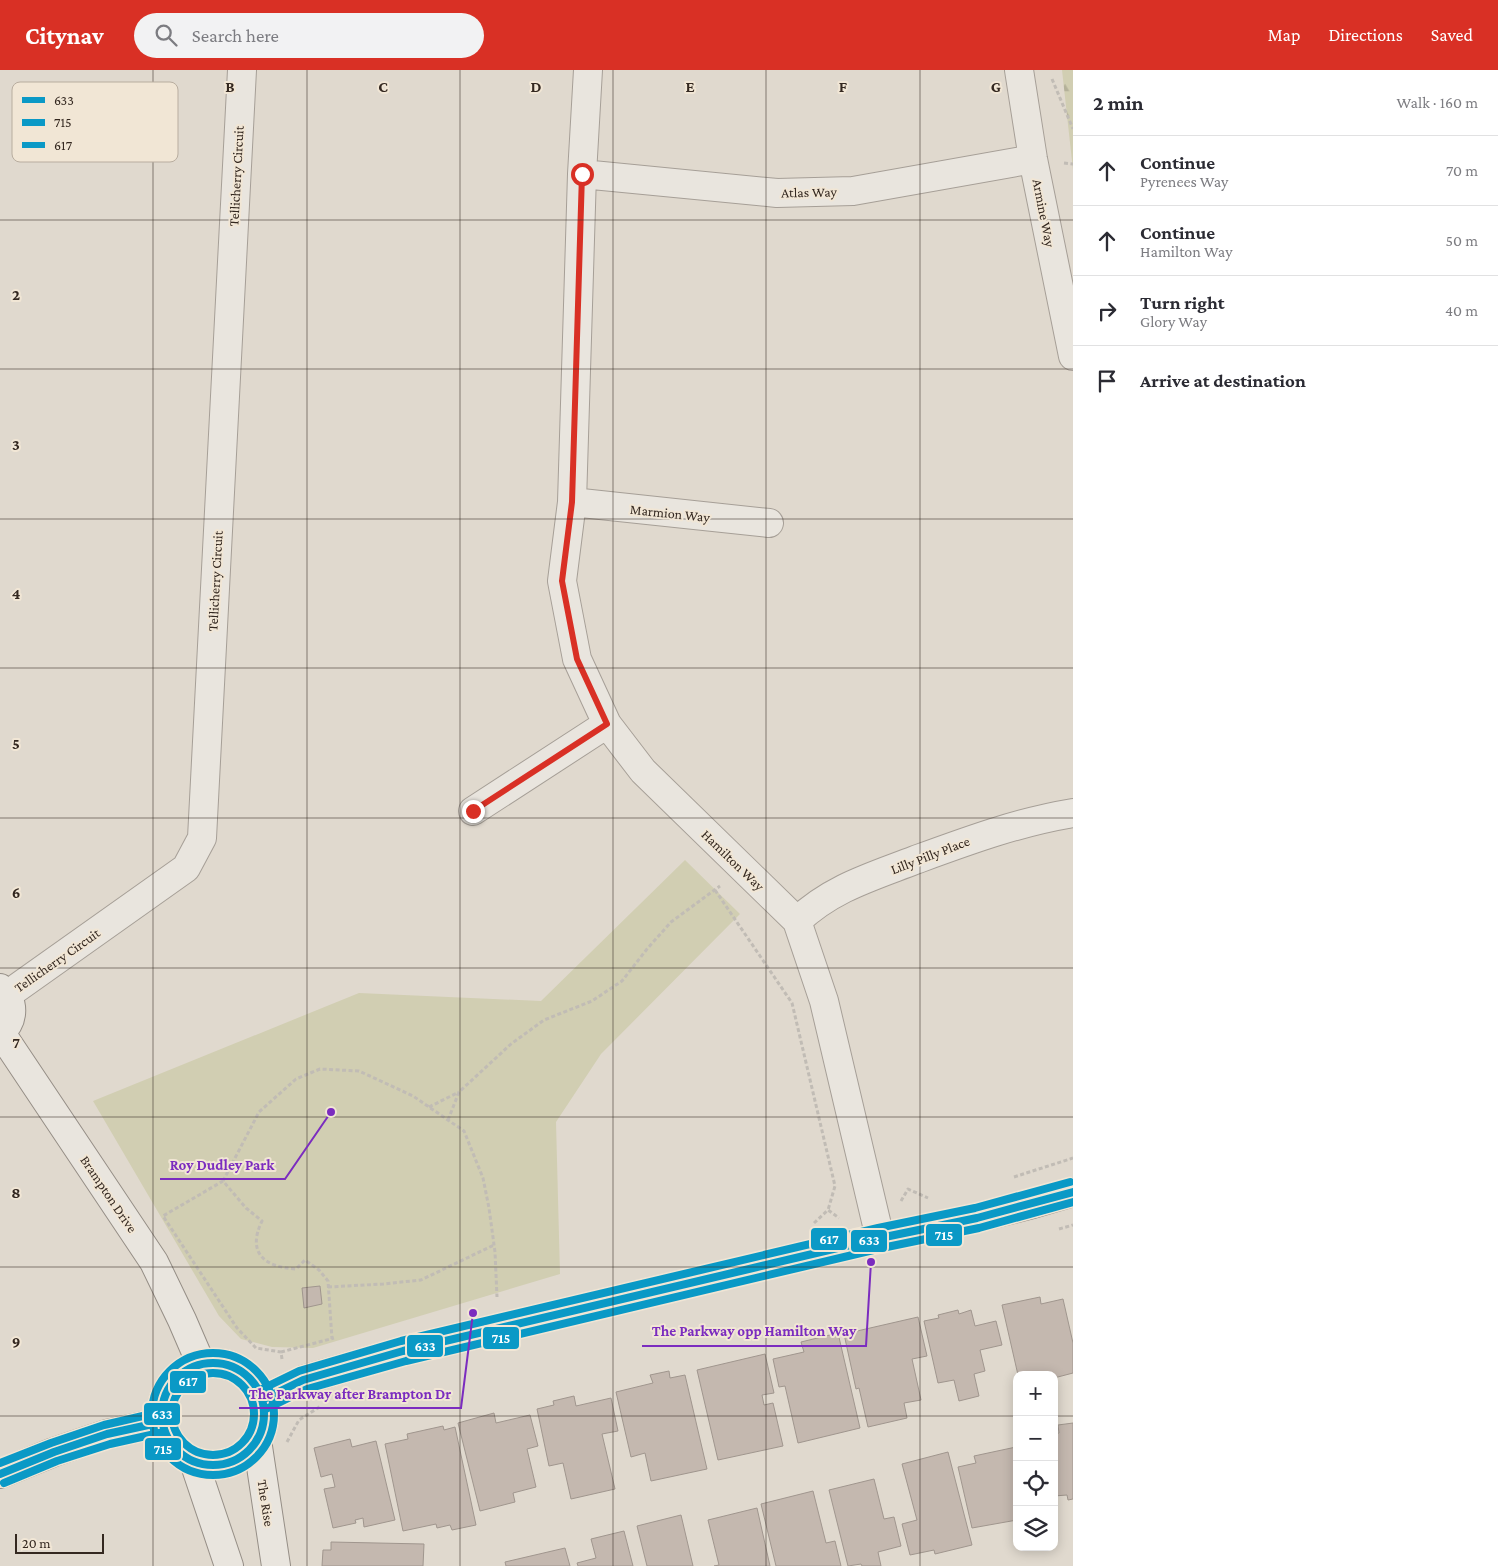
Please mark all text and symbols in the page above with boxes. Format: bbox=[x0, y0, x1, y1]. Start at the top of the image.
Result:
search box bbox=[134, 13, 484, 58]
icon: search bbox=[152, 21, 180, 49]
text: Citynav bbox=[25, 22, 104, 49]
text: Search here bbox=[192, 25, 279, 46]
text: Map bbox=[1268, 25, 1300, 45]
text: Directions bbox=[1328, 25, 1403, 45]
text: Saved bbox=[1431, 25, 1473, 45]
text: B bbox=[225, 78, 235, 95]
text: C bbox=[378, 78, 388, 95]
text: D bbox=[530, 78, 542, 95]
text: E bbox=[685, 78, 695, 95]
text: F bbox=[839, 78, 848, 95]
text: G bbox=[991, 78, 1001, 95]
legend bbox=[12, 82, 178, 162]
text: 2 min bbox=[1093, 91, 1144, 115]
text: 633 bbox=[54, 92, 74, 108]
text: Walk · 160 m bbox=[1397, 94, 1478, 111]
text: 715 bbox=[54, 114, 72, 130]
street label: Tellicherry Circuit bbox=[225, 125, 247, 227]
text: 617 bbox=[54, 137, 73, 153]
text: Continue bbox=[1140, 152, 1215, 173]
icon: ahead bbox=[1093, 157, 1121, 185]
text: 70 m bbox=[1446, 162, 1478, 179]
route start bbox=[571, 163, 594, 186]
text: Pyrenees Way bbox=[1140, 173, 1228, 190]
street label: Armine Way bbox=[1030, 177, 1059, 249]
street label: Atlas Way bbox=[781, 184, 838, 200]
text: Continue bbox=[1140, 222, 1215, 243]
icon: ahead bbox=[1093, 227, 1121, 255]
text: 50 m bbox=[1446, 232, 1478, 249]
text: Hamilton Way bbox=[1140, 243, 1233, 260]
text: 2 bbox=[12, 286, 20, 303]
text: Turn right bbox=[1140, 292, 1225, 313]
icon: right bbox=[1093, 297, 1121, 325]
text: 40 m bbox=[1445, 302, 1478, 319]
text: Glory Way bbox=[1140, 313, 1207, 330]
icon: arrive bbox=[1093, 367, 1121, 395]
text: Arrive at destination bbox=[1140, 370, 1306, 391]
text: 3 bbox=[12, 436, 20, 453]
street label: Marmion Way bbox=[629, 501, 711, 525]
street label: Tellicherry Circuit bbox=[204, 530, 226, 632]
text: 4 bbox=[12, 585, 21, 602]
text: 5 bbox=[12, 735, 20, 752]
route end bbox=[462, 800, 485, 823]
street label: Hamilton Way bbox=[698, 826, 768, 894]
street label: Lilly Pilly Place bbox=[888, 833, 972, 877]
text: 6 bbox=[12, 884, 20, 901]
street label: Tellicherry Circuit bbox=[11, 924, 103, 995]
text: 7 bbox=[12, 1034, 20, 1051]
callout: Roy Dudley Park bbox=[160, 1149, 285, 1179]
street label: Brampton Drive bbox=[77, 1152, 141, 1236]
text: Roy Dudley Park bbox=[170, 1157, 275, 1173]
text: 8 bbox=[11, 1184, 21, 1201]
line badge: 715 bbox=[925, 1223, 963, 1247]
line badge: 617 bbox=[810, 1227, 848, 1251]
text: 715 bbox=[935, 1227, 954, 1243]
line badge: 633 bbox=[850, 1229, 888, 1253]
text: 617 bbox=[819, 1231, 839, 1247]
text: 633 bbox=[858, 1232, 880, 1248]
callout: The Parkway opp Hamilton Way bbox=[642, 1316, 866, 1346]
text: The Parkway opp Hamilton Way bbox=[652, 1323, 857, 1339]
line badge: 715 bbox=[482, 1326, 520, 1350]
text: 715 bbox=[492, 1330, 511, 1346]
text: 9 bbox=[12, 1333, 20, 1350]
line badge: 633 bbox=[406, 1334, 444, 1358]
text: 633 bbox=[414, 1338, 436, 1354]
line badge: 617 bbox=[169, 1370, 207, 1394]
map controls bbox=[1013, 1371, 1058, 1551]
button: + bbox=[1013, 1371, 1058, 1416]
text: 617 bbox=[178, 1373, 198, 1389]
callout: The Parkway after Brampton Dr bbox=[239, 1378, 461, 1408]
text: The Parkway after Brampton Dr bbox=[249, 1386, 451, 1402]
line badge: 633 bbox=[143, 1402, 181, 1426]
text: 633 bbox=[151, 1406, 173, 1422]
button: − bbox=[1013, 1416, 1058, 1461]
line badge: 715 bbox=[144, 1437, 182, 1461]
text: 715 bbox=[154, 1441, 173, 1457]
button: locate bbox=[1013, 1461, 1058, 1506]
street label: The Rise bbox=[254, 1479, 278, 1527]
button: layers bbox=[1013, 1506, 1058, 1551]
scale bar bbox=[15, 1531, 104, 1554]
text: 20 m bbox=[22, 1535, 50, 1551]

